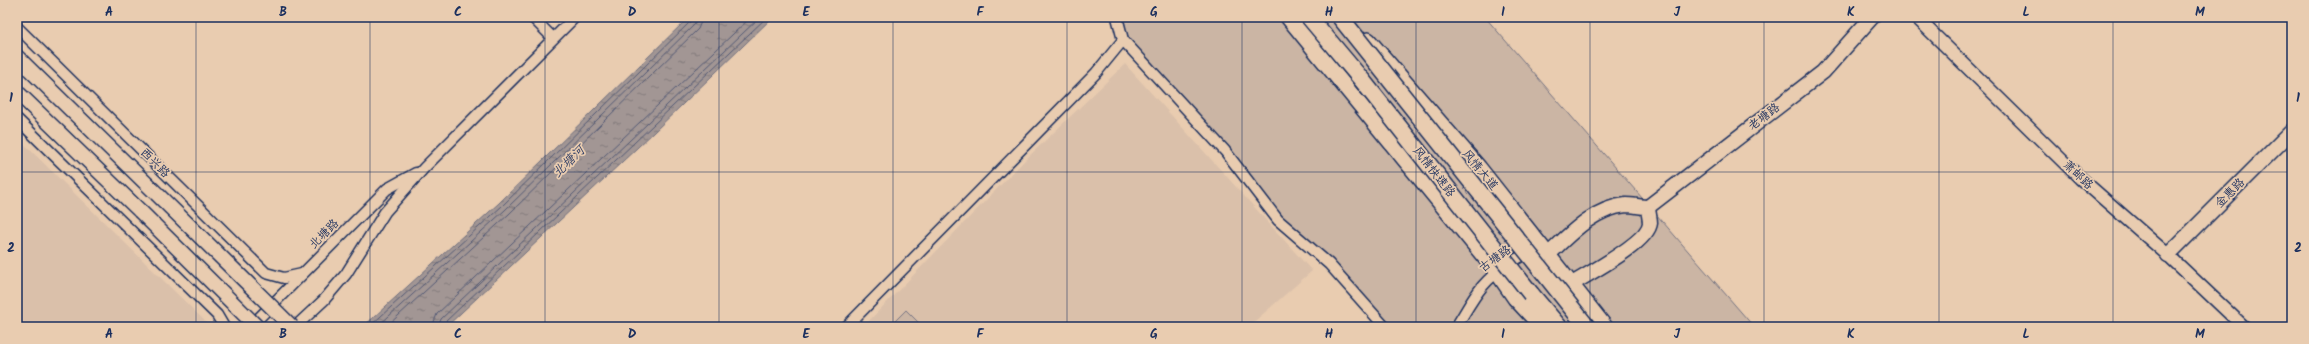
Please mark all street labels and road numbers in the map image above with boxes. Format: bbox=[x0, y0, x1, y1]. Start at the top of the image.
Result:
street label: 老塘路 bbox=[1744, 98, 1784, 136]
street label: 风情快速路 bbox=[1408, 143, 1460, 201]
street label: 西兴路 bbox=[136, 144, 174, 182]
street label: 风情大道 bbox=[1457, 146, 1503, 194]
street label: 萧邮路 bbox=[2058, 156, 2098, 194]
street label: 金惠路 bbox=[2211, 174, 2249, 212]
street label: 北塘路 bbox=[305, 215, 343, 253]
street label: 古塘路 bbox=[1475, 241, 1515, 277]

